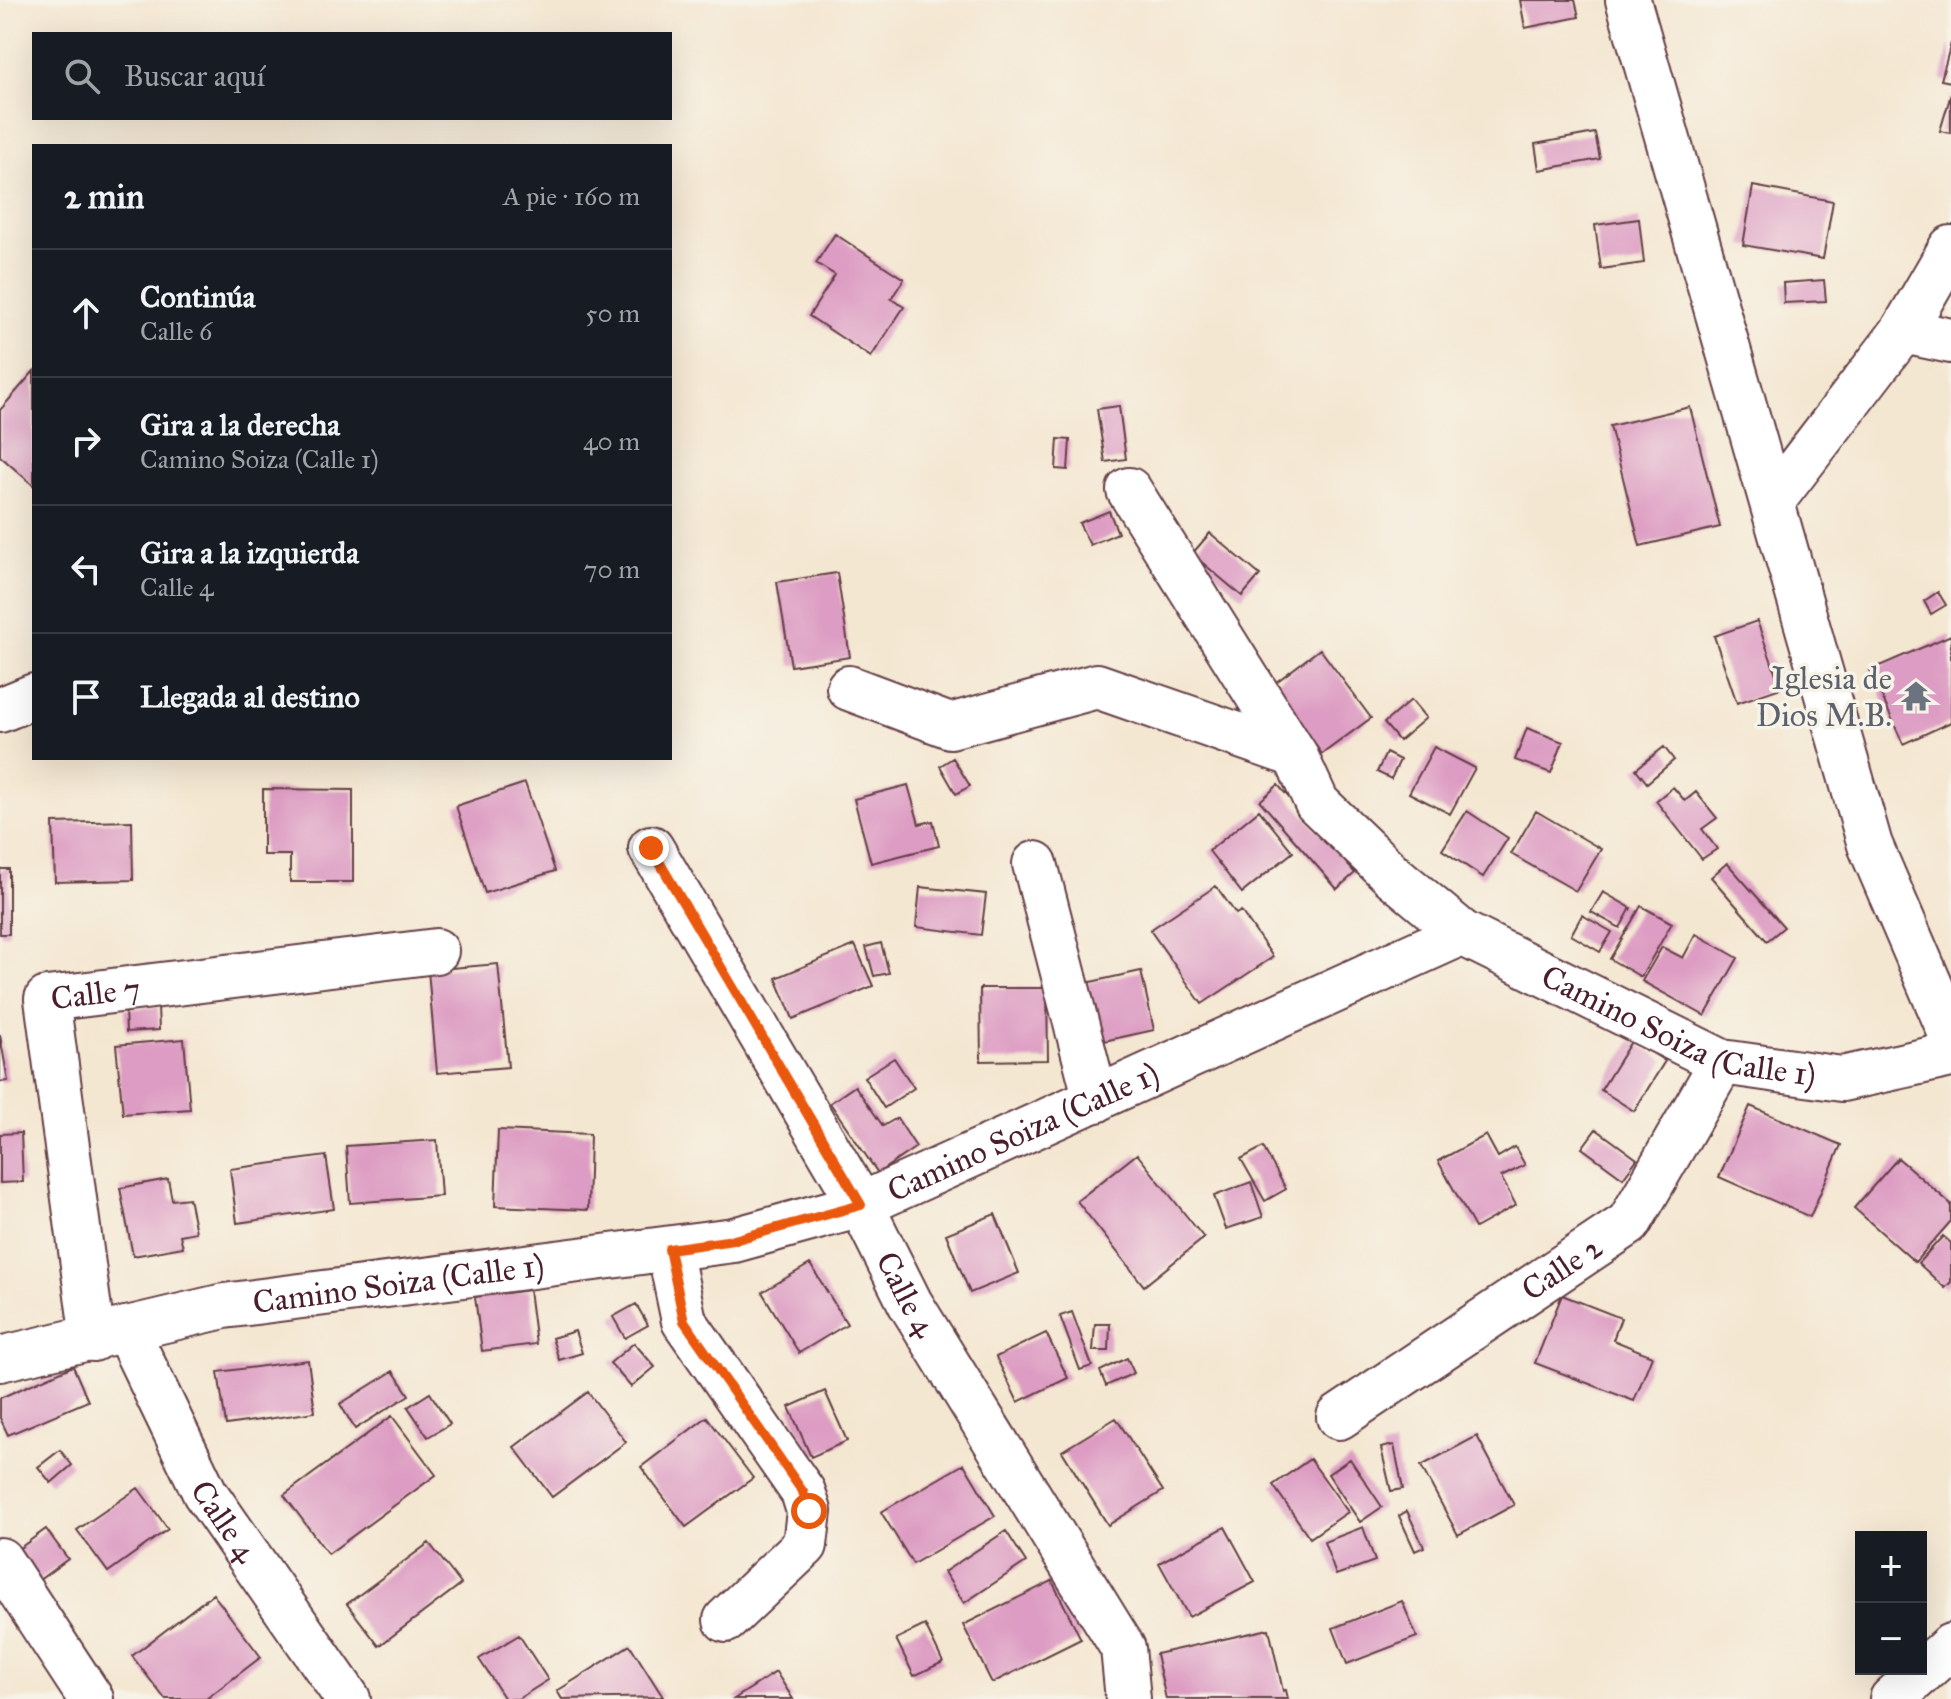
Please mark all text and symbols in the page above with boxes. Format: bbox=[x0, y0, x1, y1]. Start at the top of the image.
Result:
search box bbox=[32, 32, 672, 120]
icon: search bbox=[60, 54, 104, 98]
text: Buscar aquí bbox=[124, 58, 265, 94]
text: 2 min bbox=[64, 176, 144, 217]
text: A pie · 160 m bbox=[503, 180, 640, 212]
text: Continúa bbox=[140, 279, 256, 315]
icon: ahead bbox=[64, 291, 108, 335]
text: 50 m bbox=[585, 297, 640, 329]
text: Calle 6 bbox=[140, 315, 212, 347]
text: Gira a la derecha bbox=[140, 407, 340, 443]
icon: right bbox=[64, 419, 108, 463]
text: 40 m bbox=[583, 425, 640, 457]
text: Camino Soiza (Calle 1) bbox=[140, 443, 379, 475]
text: Gira a la izquierda bbox=[140, 535, 359, 571]
icon: left bbox=[64, 547, 108, 591]
text: 70 m bbox=[584, 553, 640, 585]
text: Calle 4 bbox=[140, 571, 214, 603]
place label: Iglesia de Dios M.B. bbox=[1756, 659, 1892, 735]
icon: arrive bbox=[64, 675, 108, 719]
text: Llegada al destino bbox=[140, 679, 360, 715]
temple icon: Iglesia de Dios M.B. bbox=[1899, 679, 1933, 713]
route end bbox=[633, 830, 669, 866]
street label: Camino Soiza (Calle 1) bbox=[1535, 956, 1819, 1095]
street label: Calle 7 bbox=[49, 968, 143, 1018]
street label: Camino Soiza (Calle 1) bbox=[881, 1053, 1165, 1210]
street label: Calle 2 bbox=[1514, 1227, 1610, 1309]
street label: Camino Soiza (Calle 1) bbox=[250, 1245, 546, 1322]
street label: Calle 4 bbox=[868, 1245, 946, 1344]
street label: Calle 4 bbox=[183, 1474, 267, 1570]
route start bbox=[791, 1493, 827, 1529]
map controls bbox=[1855, 1531, 1927, 1675]
button: + bbox=[1855, 1531, 1927, 1603]
button: − bbox=[1855, 1603, 1927, 1675]

